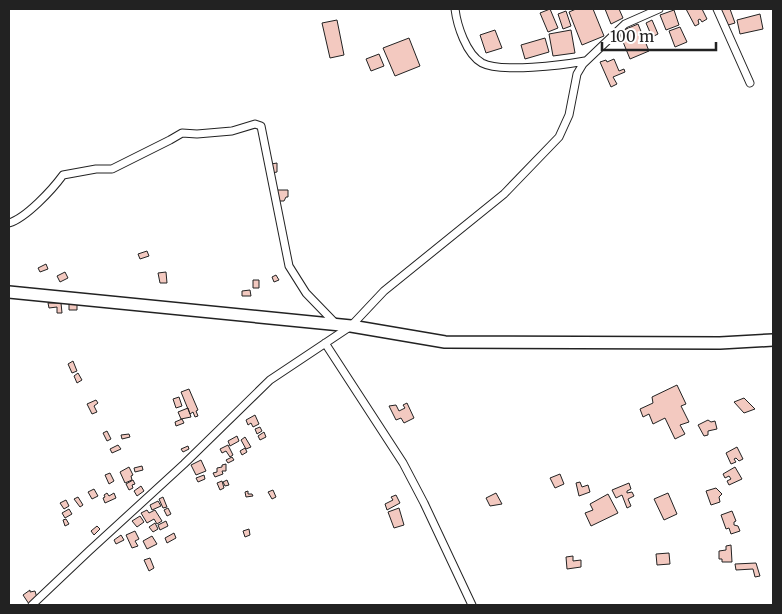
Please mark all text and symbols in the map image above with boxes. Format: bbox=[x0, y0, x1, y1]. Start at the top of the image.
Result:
scale bar bbox=[602, 20, 716, 52]
text: 100 m bbox=[610, 27, 654, 46]

